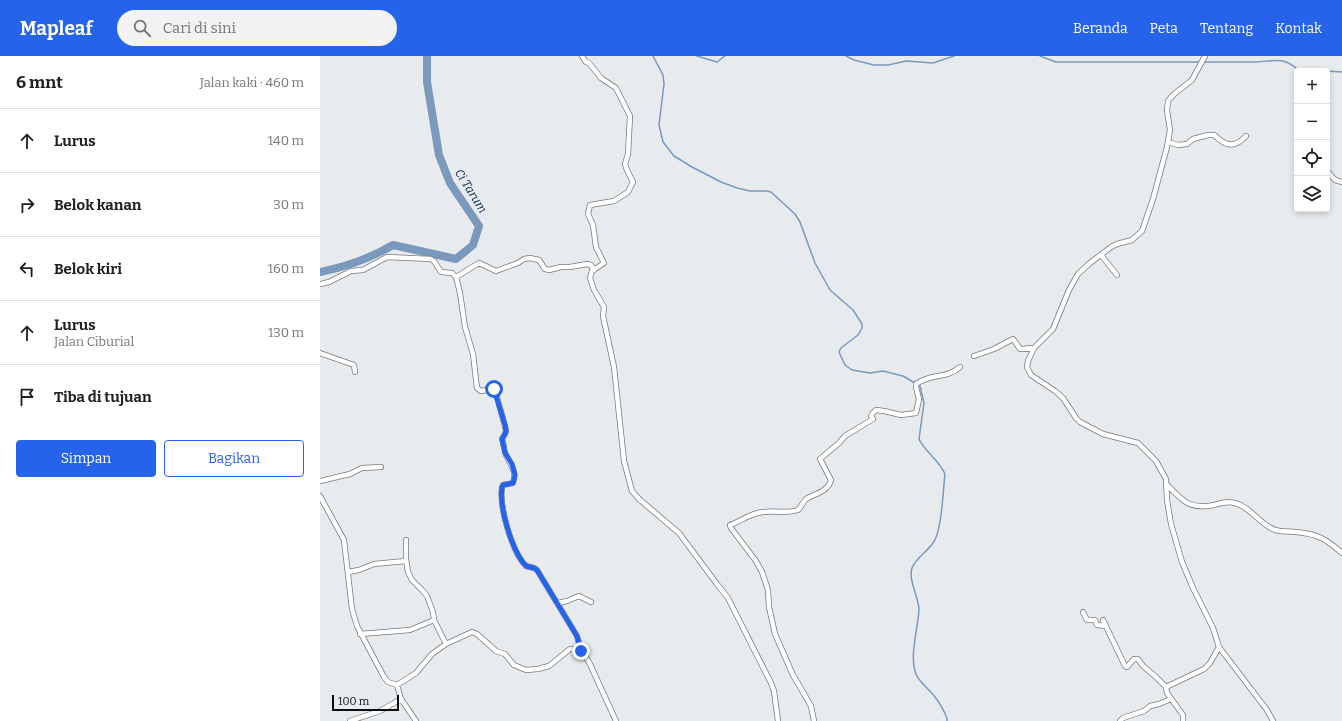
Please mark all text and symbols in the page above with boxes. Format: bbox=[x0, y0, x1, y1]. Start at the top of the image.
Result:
search box bbox=[117, 10, 397, 46]
text: Mapleaf bbox=[20, 17, 93, 40]
icon: search bbox=[131, 17, 153, 39]
text: Cari di sini bbox=[163, 19, 236, 37]
text: Beranda bbox=[1073, 20, 1128, 37]
text: Peta bbox=[1150, 20, 1178, 37]
text: Tentang bbox=[1200, 20, 1253, 37]
text: Kontak bbox=[1275, 20, 1322, 37]
map controls bbox=[1294, 68, 1330, 212]
button: + bbox=[1294, 68, 1330, 104]
text: 6 mnt bbox=[16, 72, 63, 93]
text: Jalan kaki · 460 m bbox=[200, 75, 304, 90]
button: − bbox=[1294, 104, 1330, 140]
icon: ahead bbox=[16, 130, 38, 152]
text: Lurus bbox=[54, 132, 96, 150]
text: 140 m bbox=[268, 133, 304, 148]
button: locate bbox=[1294, 140, 1330, 176]
water label: Ci Tarum bbox=[452, 166, 490, 216]
button: layers bbox=[1294, 176, 1330, 212]
icon: right bbox=[16, 194, 38, 216]
text: Belok kanan bbox=[54, 196, 142, 214]
text: 30 m bbox=[273, 197, 304, 212]
icon: left bbox=[16, 258, 38, 280]
text: Belok kiri bbox=[54, 260, 122, 278]
text: 160 m bbox=[268, 261, 304, 276]
text: Lurus bbox=[54, 316, 96, 334]
icon: ahead bbox=[16, 322, 38, 344]
text: 130 m bbox=[268, 325, 304, 340]
text: Jalan Ciburial bbox=[54, 334, 134, 349]
route start bbox=[485, 380, 503, 398]
icon: arrive bbox=[16, 386, 38, 408]
text: Tiba di tujuan bbox=[54, 388, 152, 406]
button: Simpan bbox=[16, 440, 156, 477]
button: Bagikan bbox=[164, 440, 304, 477]
route end bbox=[572, 642, 590, 660]
scale bar bbox=[332, 693, 399, 712]
text: 100 m bbox=[338, 695, 369, 708]

